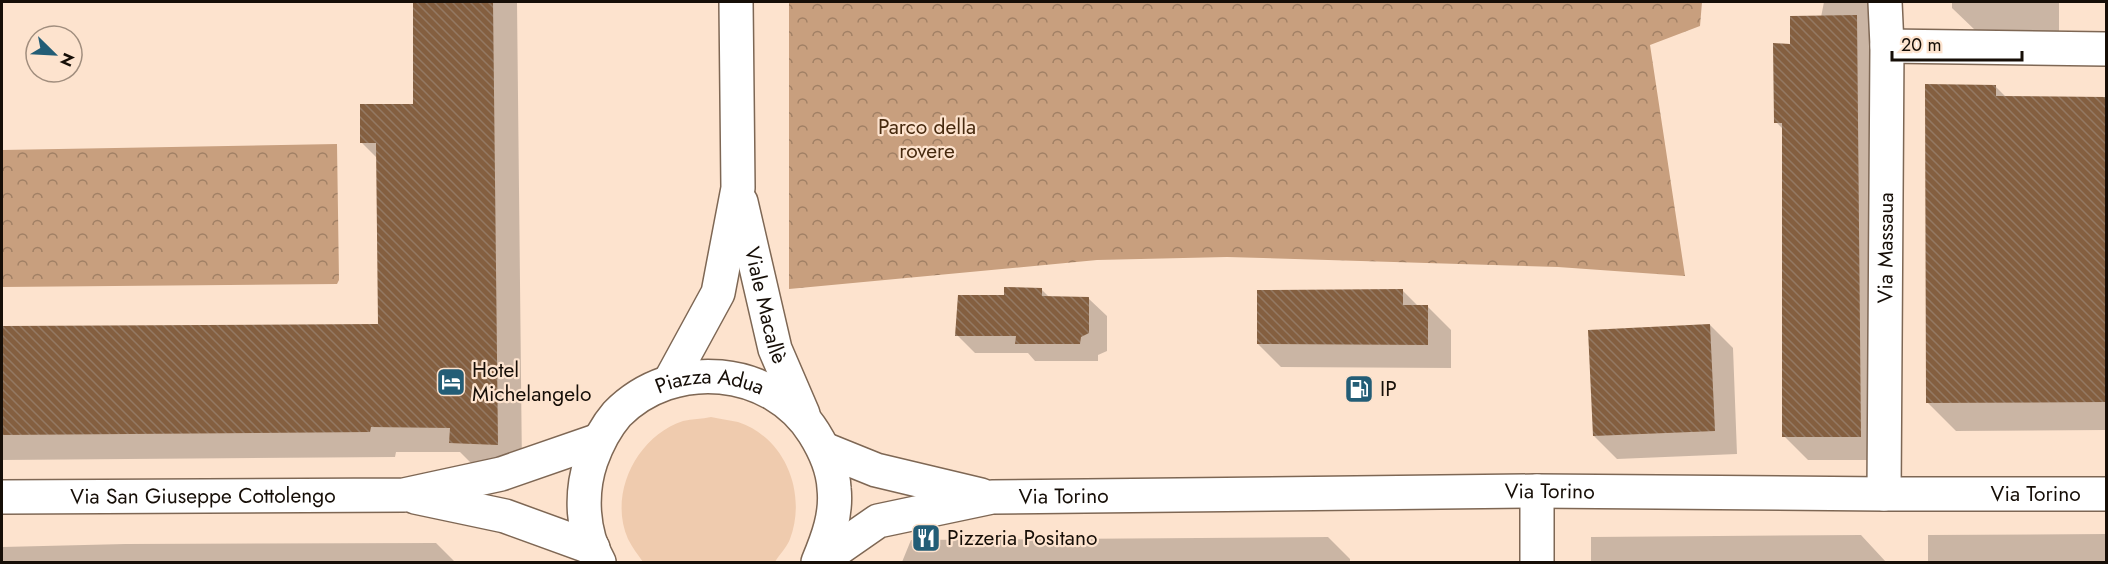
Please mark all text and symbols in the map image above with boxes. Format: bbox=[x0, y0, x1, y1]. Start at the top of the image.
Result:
north arrow bbox=[24, 24, 84, 84]
scale bar bbox=[1892, 24, 2022, 62]
text: 20 m bbox=[1901, 32, 1941, 58]
text: N bbox=[54, 49, 80, 70]
park label: Parco della rovere bbox=[878, 112, 976, 166]
street label: Via Massaua bbox=[1870, 192, 1901, 304]
street label: Viale Macallè bbox=[737, 244, 795, 369]
place label: Hotel Michelangelo bbox=[472, 355, 591, 409]
street label: Piazza Adua bbox=[651, 361, 769, 402]
hotel icon: Hotel Michelangelo bbox=[435, 366, 467, 398]
fuel station icon: IP bbox=[1343, 373, 1375, 405]
place label: IP bbox=[1380, 374, 1397, 404]
street label: Via Torino bbox=[1504, 476, 1595, 506]
street label: Via Torino bbox=[1991, 479, 2081, 509]
street label: Via San Giuseppe Cottolengo bbox=[70, 480, 336, 512]
street label: Via Torino bbox=[1018, 481, 1109, 512]
restaurant icon: Pizzeria Positano bbox=[910, 522, 942, 554]
place label: Pizzeria Positano bbox=[947, 523, 1097, 553]

